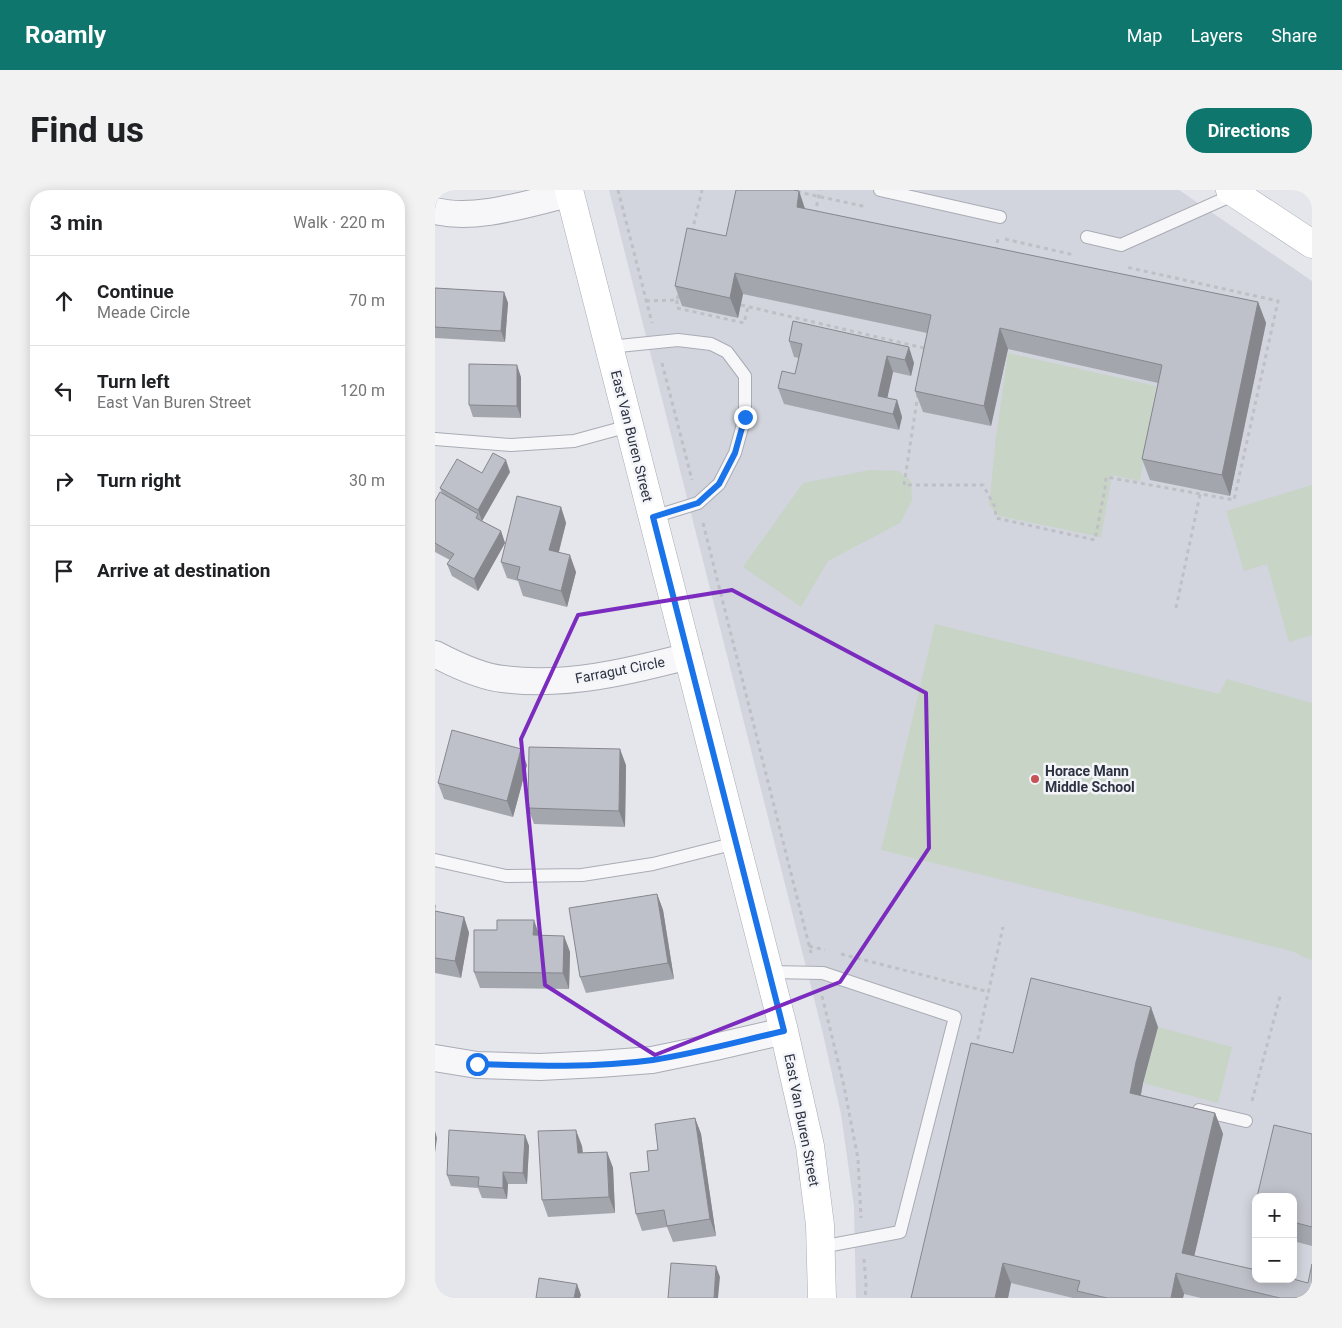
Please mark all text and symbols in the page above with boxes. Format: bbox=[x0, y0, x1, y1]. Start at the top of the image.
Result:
text: Roamly bbox=[25, 21, 106, 49]
text: Map bbox=[1127, 25, 1162, 46]
text: Layers bbox=[1190, 25, 1243, 46]
text: Share bbox=[1271, 25, 1317, 46]
button: Directions bbox=[1186, 108, 1312, 153]
text: Find us bbox=[30, 110, 144, 151]
text: 3 min bbox=[50, 211, 103, 235]
text: Walk · 220 m bbox=[293, 213, 385, 232]
text: Continue bbox=[97, 280, 174, 303]
icon: ahead bbox=[50, 287, 78, 315]
text: 70 m bbox=[349, 291, 385, 310]
text: Meade Circle bbox=[97, 303, 190, 322]
street label: East Van Buren Street bbox=[608, 369, 656, 504]
text: Turn left bbox=[97, 370, 170, 393]
icon: left bbox=[50, 377, 78, 405]
text: 120 m bbox=[340, 381, 385, 400]
text: East Van Buren Street bbox=[97, 393, 251, 412]
route end bbox=[734, 406, 757, 429]
icon: right bbox=[50, 467, 78, 495]
text: Turn right bbox=[97, 469, 181, 492]
text: 30 m bbox=[349, 471, 385, 490]
icon: arrive bbox=[50, 557, 78, 585]
text: Arrive at destination bbox=[97, 559, 270, 582]
street label: Farragut Circle bbox=[574, 653, 666, 687]
place label: Horace Mann Middle School bbox=[1045, 763, 1135, 795]
marker: Horace Mann Middle School bbox=[1029, 773, 1041, 785]
street label: East Van Buren Street bbox=[781, 1052, 823, 1188]
route start bbox=[466, 1053, 489, 1076]
map controls bbox=[1252, 1193, 1297, 1283]
button: + bbox=[1252, 1193, 1297, 1238]
button: − bbox=[1252, 1238, 1297, 1283]

